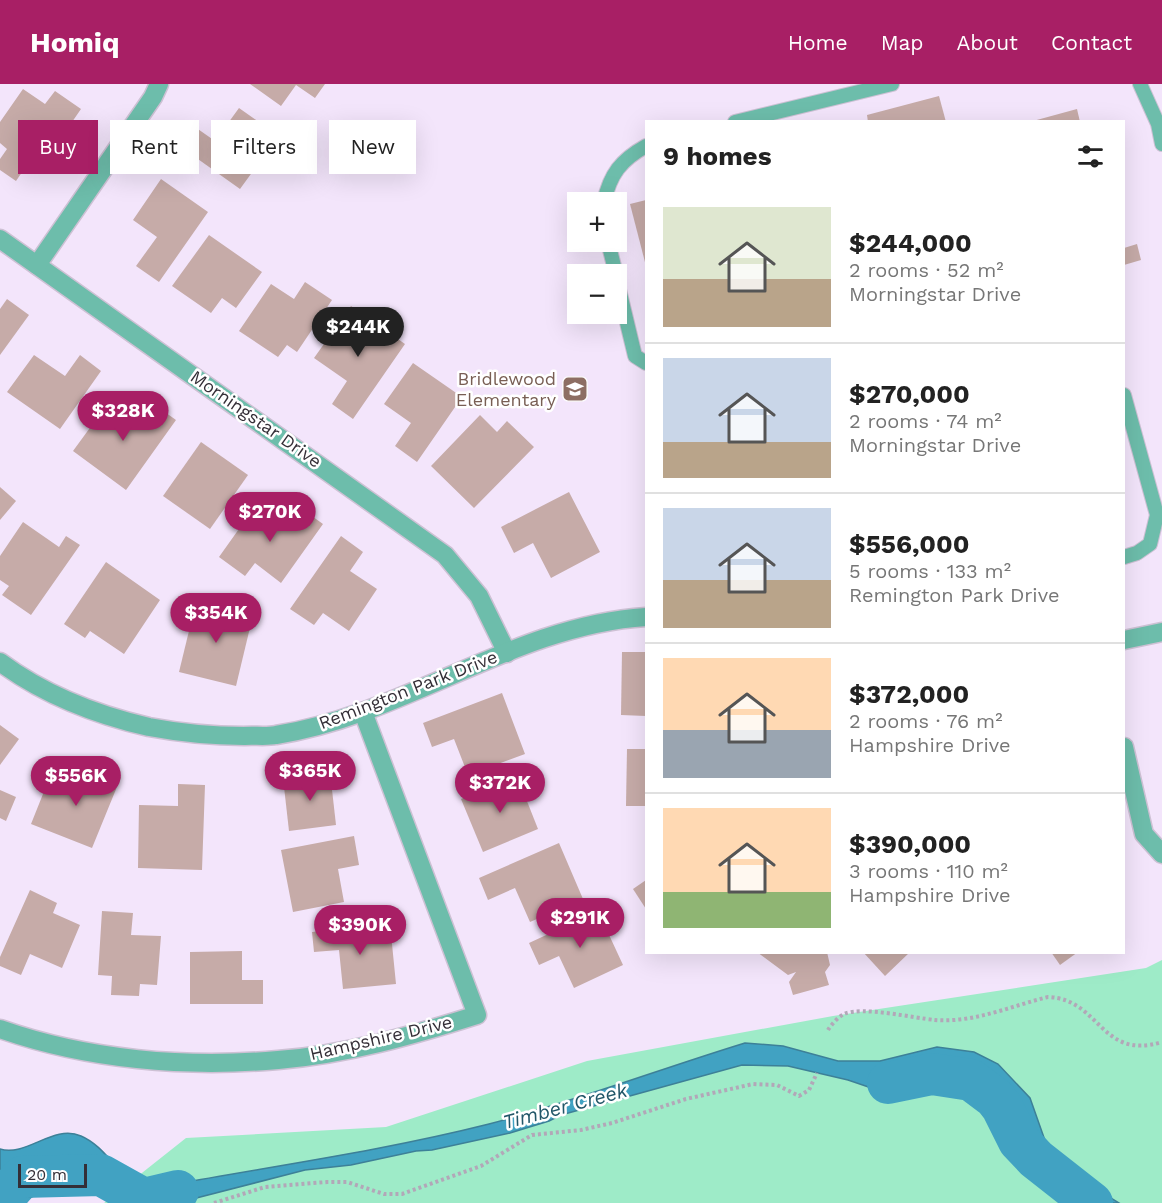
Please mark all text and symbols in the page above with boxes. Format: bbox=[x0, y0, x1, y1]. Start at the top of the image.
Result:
text: Homiq bbox=[30, 26, 120, 59]
text: Home bbox=[788, 30, 848, 55]
text: Map bbox=[881, 30, 924, 55]
text: About bbox=[957, 30, 1018, 55]
text: Contact bbox=[1051, 30, 1132, 55]
chip: Buy bbox=[18, 120, 98, 174]
chip: Rent bbox=[110, 120, 199, 174]
chip: Filters bbox=[211, 120, 317, 174]
chip: New bbox=[329, 120, 416, 174]
icon: filters bbox=[1074, 140, 1107, 173]
text: 9 homes bbox=[663, 141, 772, 171]
map controls bbox=[567, 192, 627, 324]
button: + bbox=[567, 192, 627, 252]
text: $244,000 bbox=[849, 228, 972, 258]
icon: home bbox=[711, 231, 783, 303]
text: 2 rooms · 52 m² bbox=[849, 258, 1004, 282]
button: − bbox=[567, 264, 627, 324]
text: Morningstar Drive bbox=[849, 282, 1021, 306]
pin: $244K bbox=[316, 307, 400, 358]
text: $244K bbox=[326, 314, 390, 338]
street label: Morningstar Drive bbox=[187, 366, 326, 472]
place label: Bridlewood Elementary bbox=[456, 368, 557, 410]
school or university icon: Bridlewood Elementary bbox=[560, 374, 590, 404]
text: $270,000 bbox=[849, 379, 970, 409]
icon: home bbox=[711, 382, 783, 454]
pin: $328K bbox=[81, 391, 165, 442]
text: $328K bbox=[92, 398, 155, 422]
text: 2 rooms · 74 m² bbox=[849, 409, 1002, 433]
text: Morningstar Drive bbox=[849, 433, 1021, 457]
pin: $270K bbox=[228, 492, 312, 543]
text: $270K bbox=[239, 499, 301, 523]
text: $556,000 bbox=[849, 529, 970, 559]
icon: home bbox=[711, 532, 783, 604]
text: 5 rooms · 133 m² bbox=[849, 559, 1011, 583]
text: Remington Park Drive bbox=[849, 583, 1060, 607]
pin: $354K bbox=[174, 593, 258, 644]
text: $354K bbox=[184, 600, 248, 624]
street label: Remington Park Drive bbox=[316, 646, 500, 733]
text: $372,000 bbox=[849, 679, 969, 709]
icon: home bbox=[711, 682, 783, 754]
text: 2 rooms · 76 m² bbox=[849, 709, 1002, 733]
text: Hampshire Drive bbox=[849, 733, 1011, 757]
pin: $365K bbox=[268, 751, 352, 802]
pin: $556K bbox=[34, 756, 118, 807]
text: $365K bbox=[279, 758, 341, 782]
text: $556K bbox=[45, 763, 107, 787]
pin: $372K bbox=[458, 763, 542, 814]
text: $372K bbox=[469, 770, 531, 794]
text: $390,000 bbox=[849, 829, 971, 859]
icon: home bbox=[711, 832, 783, 904]
text: 3 rooms · 110 m² bbox=[849, 859, 1008, 883]
text: Hampshire Drive bbox=[849, 883, 1011, 907]
pin: $291K bbox=[538, 898, 622, 949]
pin: $390K bbox=[318, 905, 402, 956]
text: $291K bbox=[550, 905, 610, 929]
text: $390K bbox=[328, 912, 392, 936]
street label: Hampshire Drive bbox=[308, 1011, 454, 1064]
water label: Timber Creek bbox=[500, 1078, 631, 1134]
scale bar bbox=[18, 1161, 87, 1188]
text: 20 m bbox=[27, 1165, 67, 1184]

